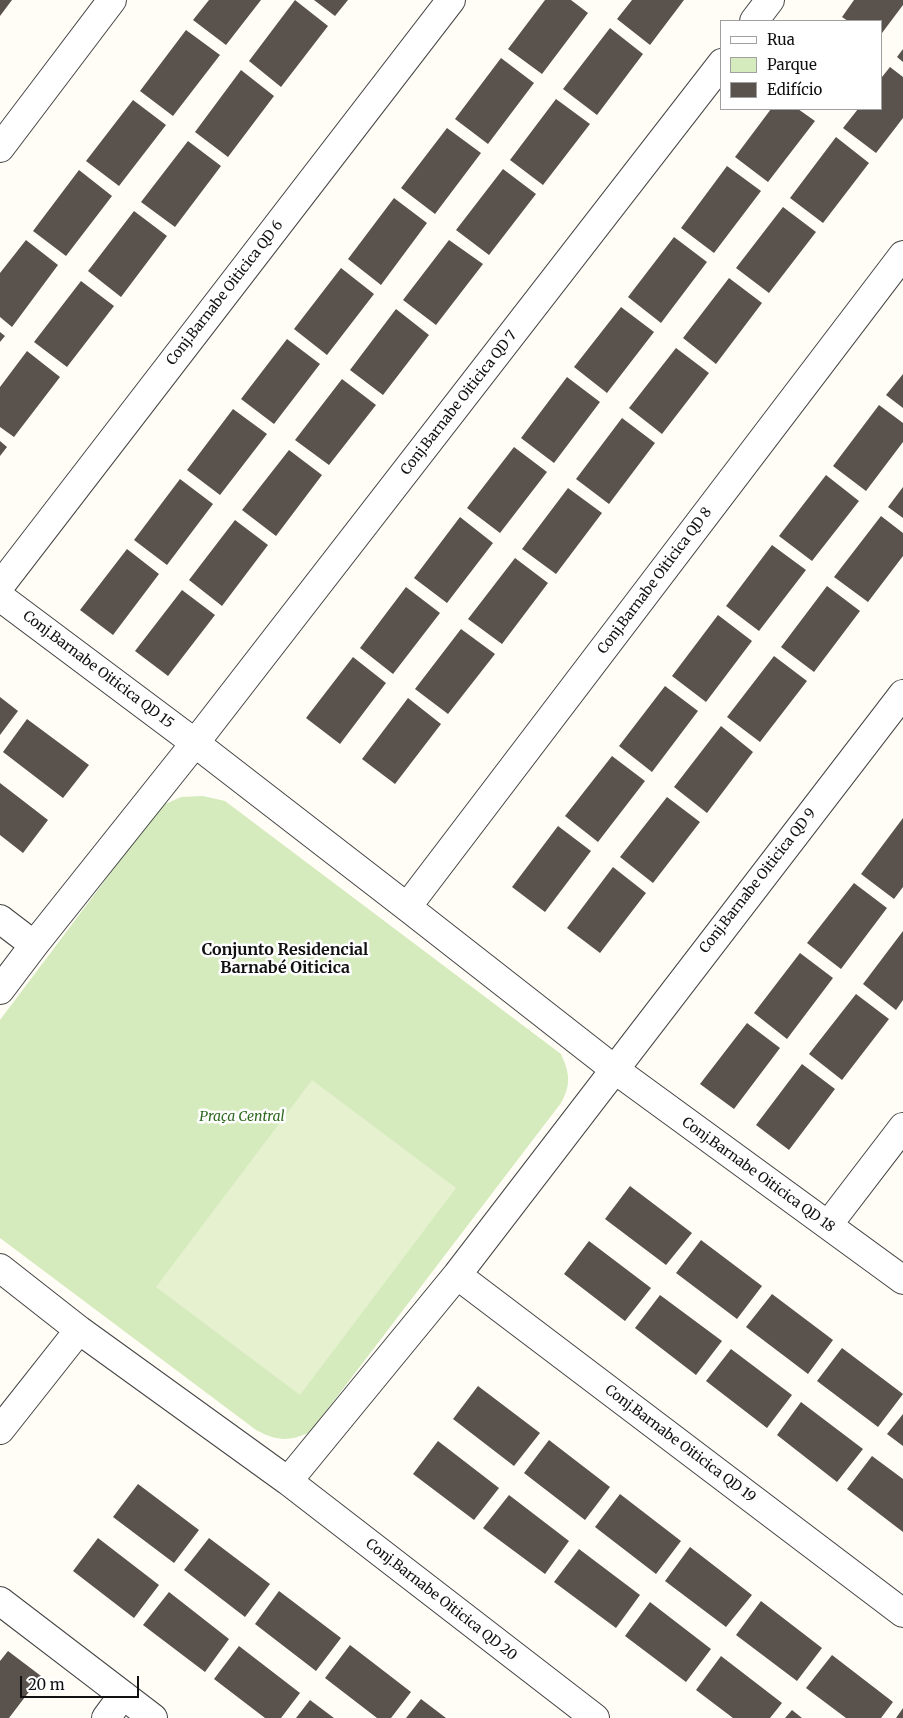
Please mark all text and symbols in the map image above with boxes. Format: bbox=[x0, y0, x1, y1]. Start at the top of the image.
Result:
legend bbox=[720, 20, 883, 110]
text: Rua bbox=[767, 30, 795, 49]
text: Parque bbox=[767, 55, 817, 74]
text: Edifício bbox=[767, 80, 822, 99]
street label: Conj.Barnabe Oiticica QD 6 bbox=[163, 217, 287, 369]
street label: Conj.Barnabe Oiticica QD 7 bbox=[397, 327, 521, 479]
street label: Conj.Barnabe Oiticica QD 8 bbox=[594, 505, 716, 657]
street label: Conj.Barnabe Oiticica QD 15 bbox=[19, 608, 177, 732]
street label: Conj.Barnabe Oiticica QD 9 bbox=[696, 805, 820, 957]
district label: Conjunto Residencial Barnabé Oiticica bbox=[202, 940, 368, 978]
park label: Praça Central bbox=[199, 1109, 285, 1125]
street label: Conj.Barnabe Oiticica QD 18 bbox=[678, 1114, 838, 1236]
street label: Conj.Barnabe Oiticica QD 19 bbox=[601, 1382, 759, 1506]
street label: Conj.Barnabe Oiticica QD 20 bbox=[362, 1536, 520, 1664]
scale bar bbox=[22, 1666, 141, 1698]
text: 20 m bbox=[28, 1675, 65, 1694]

